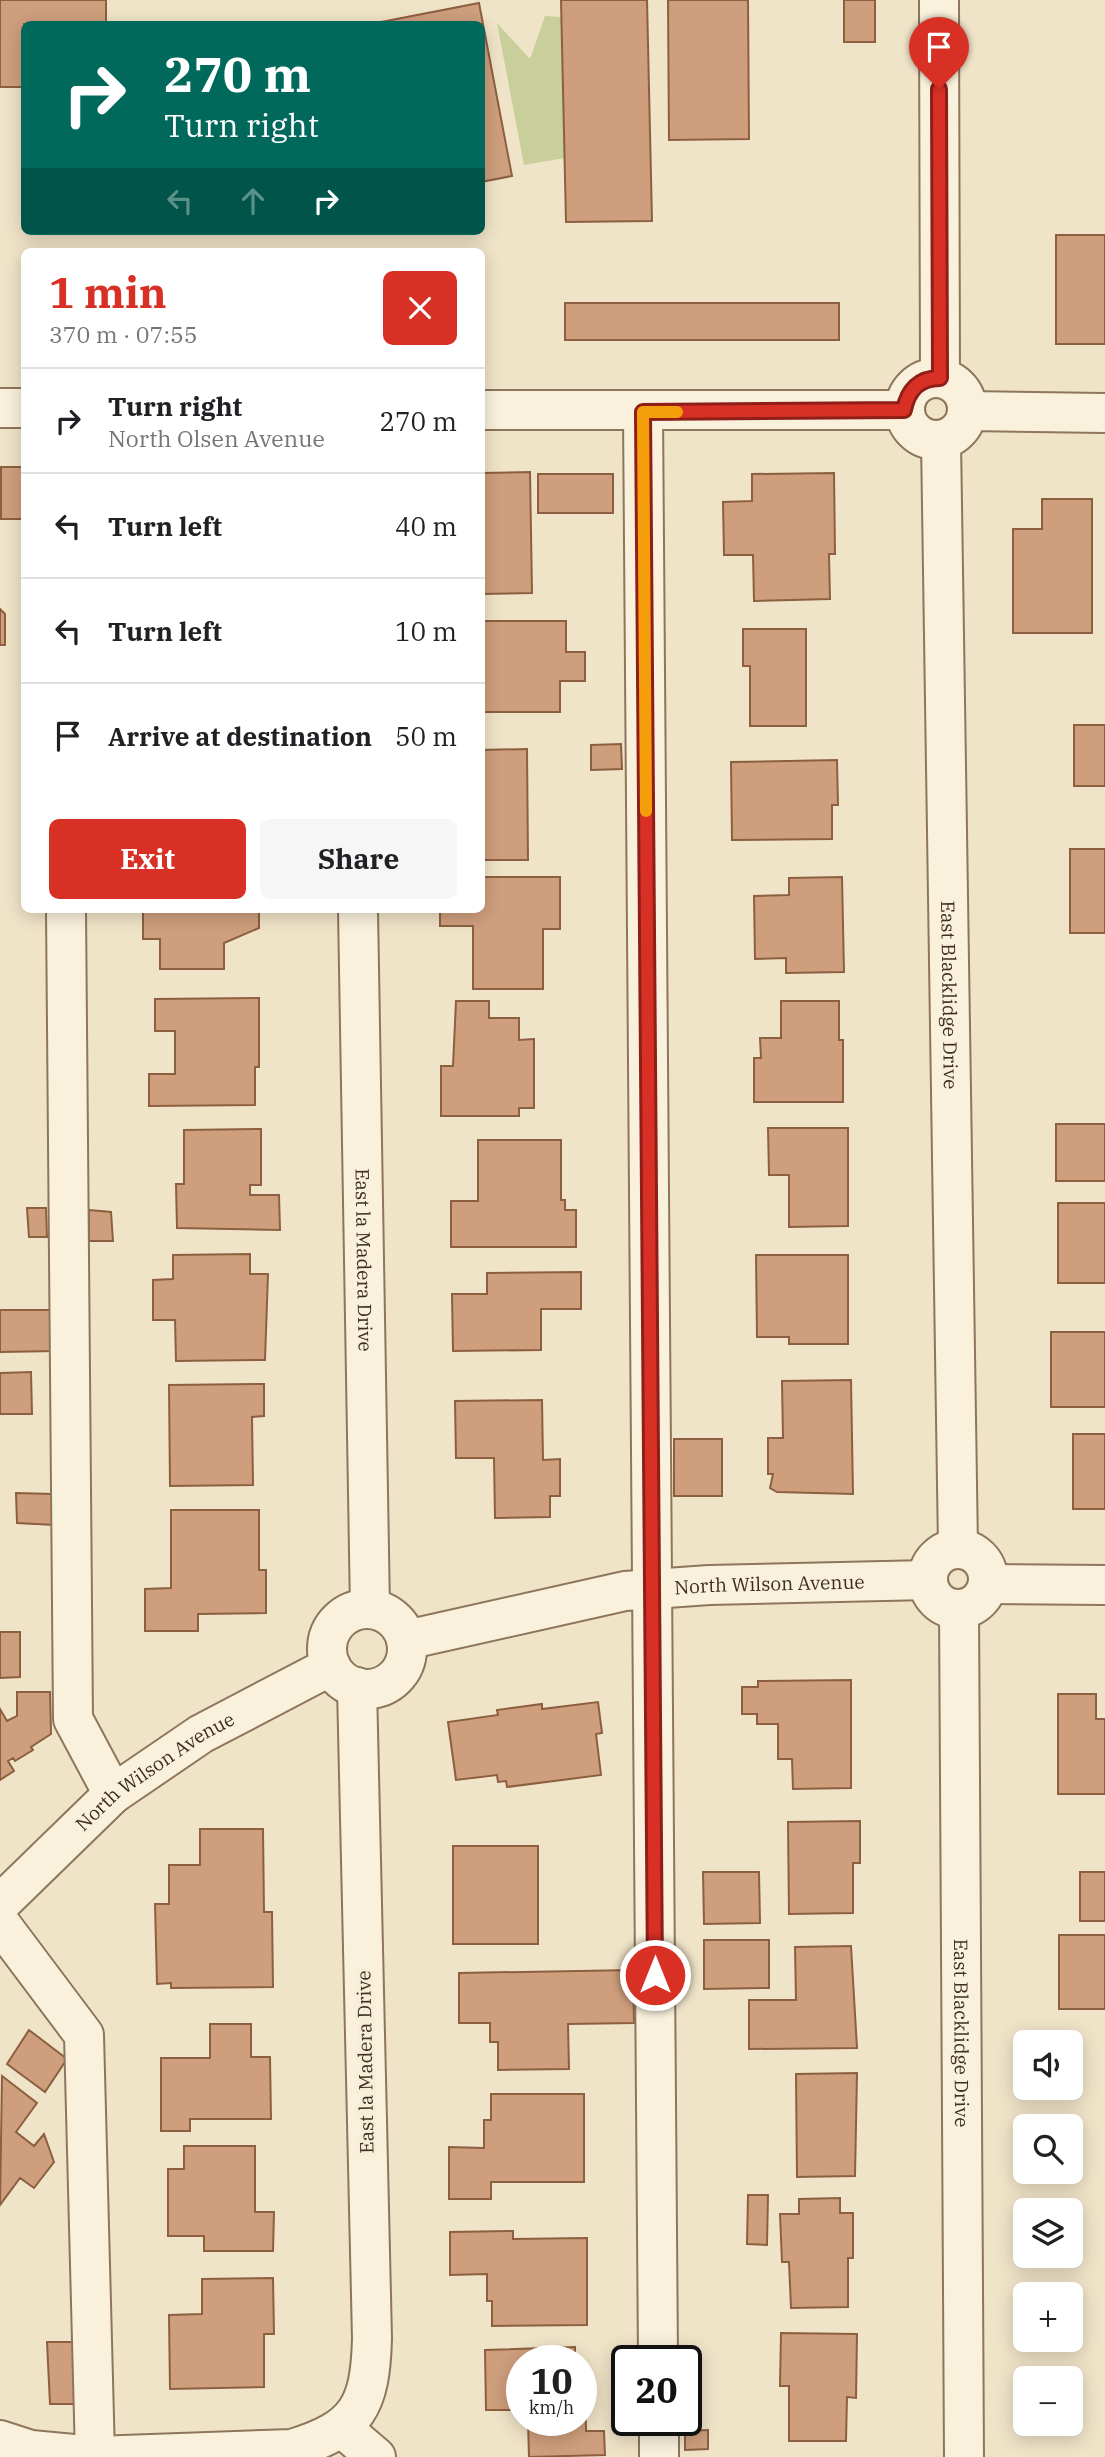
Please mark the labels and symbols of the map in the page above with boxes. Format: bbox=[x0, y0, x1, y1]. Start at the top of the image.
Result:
pin bbox=[909, 17, 969, 89]
street label: East Blacklidge Drive bbox=[936, 900, 963, 1089]
street label: East la Madera Drive bbox=[350, 1168, 378, 1352]
street label: North Wilson Avenue bbox=[673, 1569, 865, 1599]
street label: North Wilson Avenue bbox=[70, 1707, 238, 1836]
position arrow bbox=[618, 1938, 692, 2012]
street label: East Blacklidge Drive bbox=[949, 1939, 974, 2127]
street label: East la Madera Drive bbox=[351, 1970, 379, 2154]
speed limit sign: 20 bbox=[611, 2345, 702, 2436]

